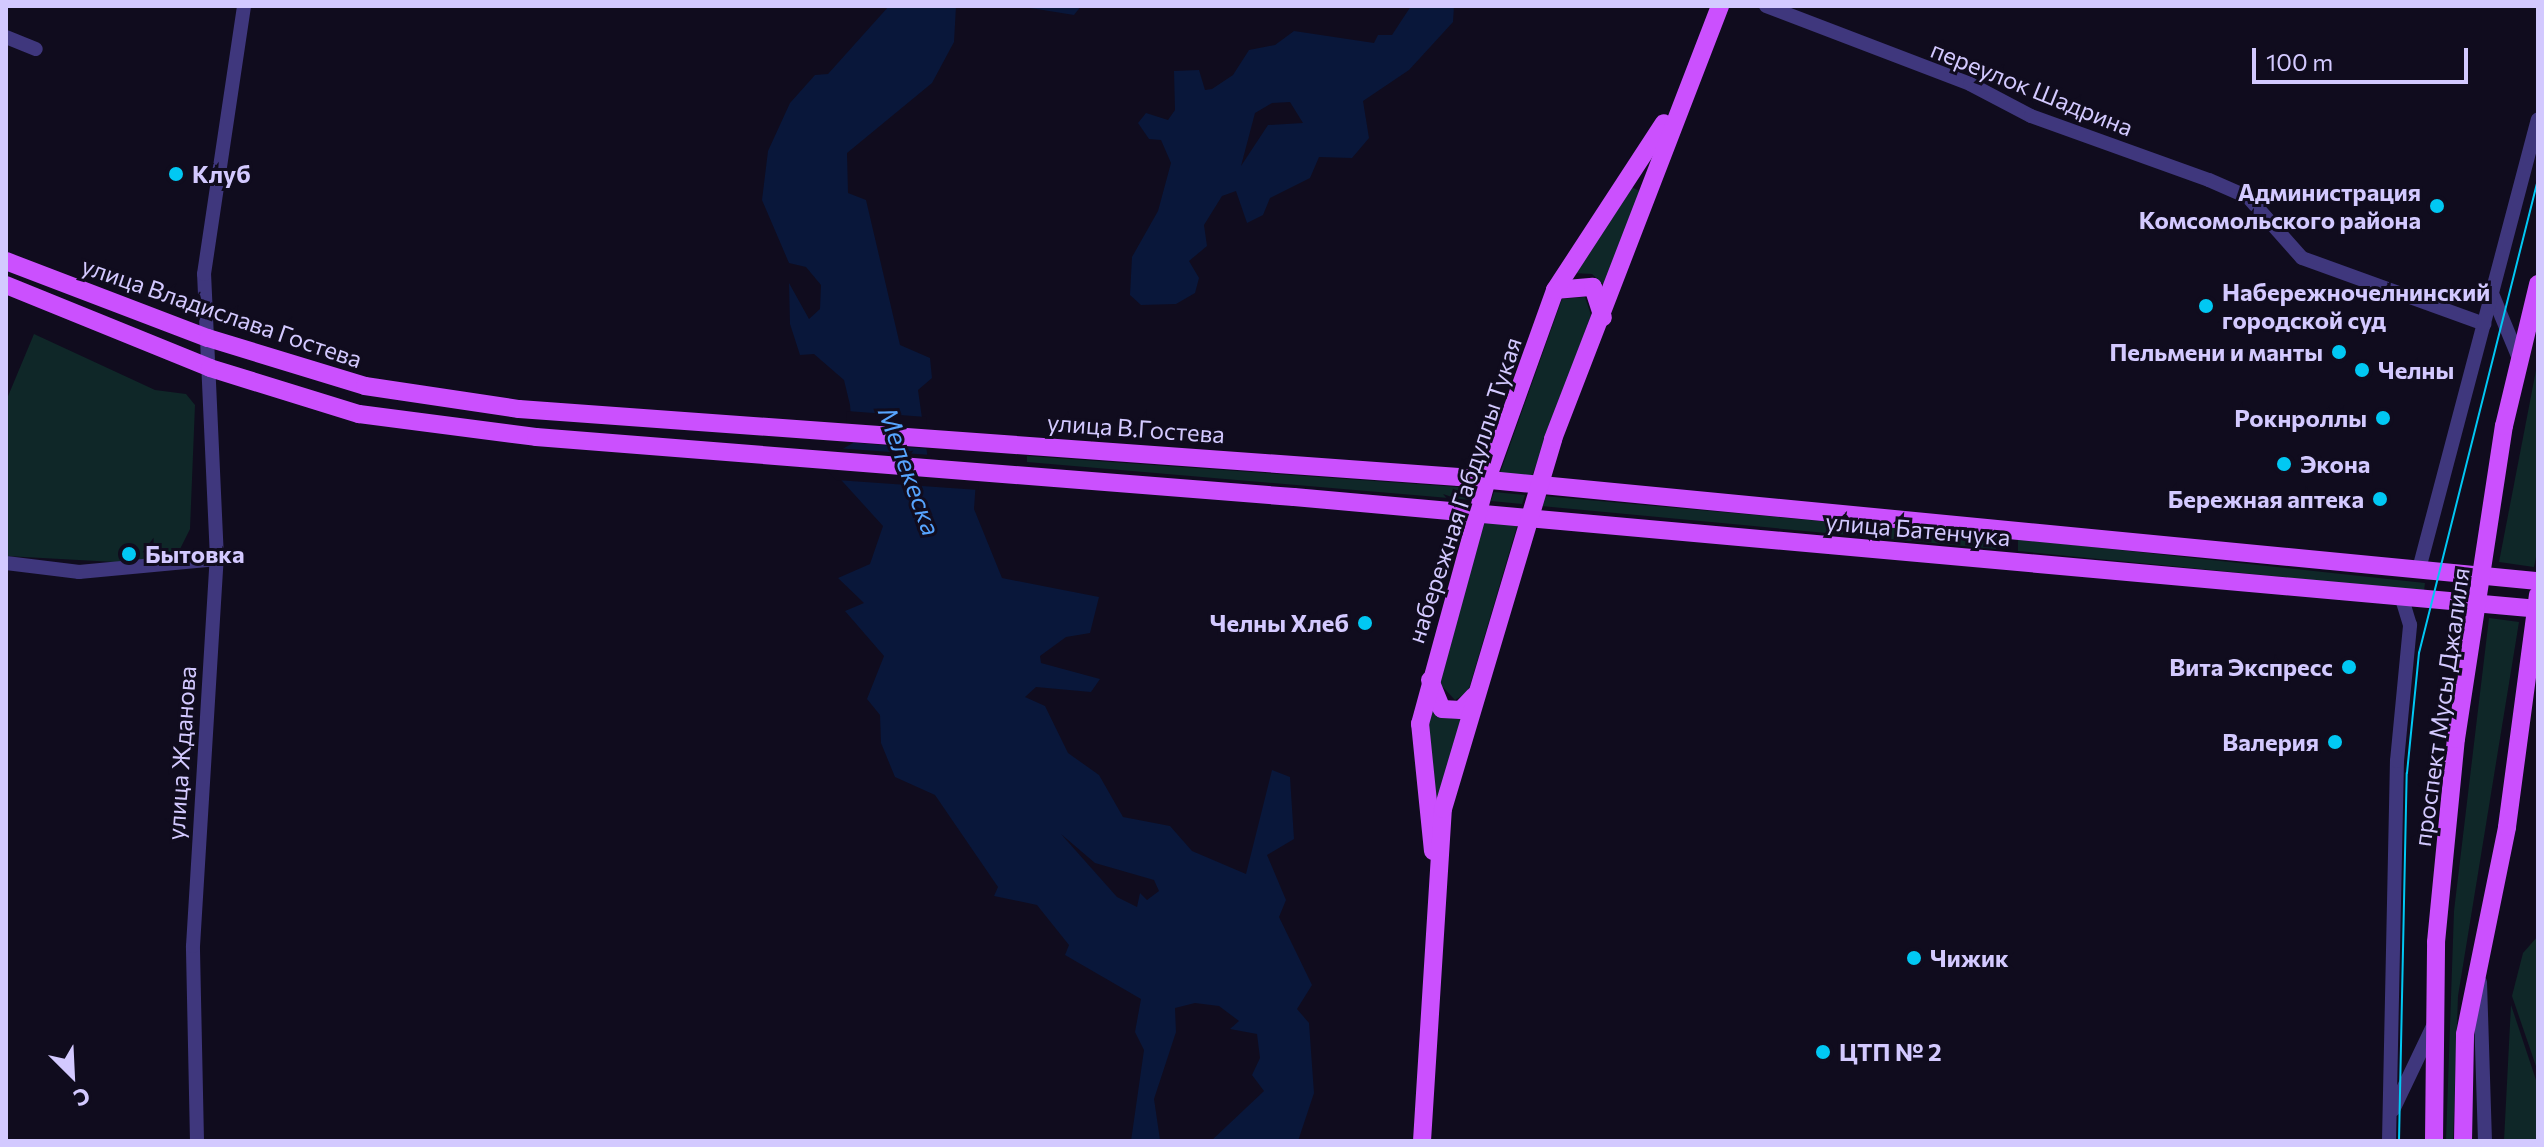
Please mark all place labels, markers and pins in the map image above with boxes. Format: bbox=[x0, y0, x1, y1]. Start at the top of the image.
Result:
place label: Клуб bbox=[192, 160, 251, 188]
marker: Клуб bbox=[167, 165, 185, 183]
place label: Администрация Комсомольского района bbox=[2139, 178, 2421, 234]
marker: Администрация Комсомольского района bbox=[2428, 197, 2446, 215]
place label: Набережночелнинский городской суд bbox=[2222, 278, 2490, 334]
marker: Набережночелнинский городской суд bbox=[2197, 297, 2215, 315]
place label: Пельмени и манты bbox=[2109, 338, 2323, 366]
marker: Пельмени и манты bbox=[2330, 343, 2348, 361]
place label: Челны bbox=[2378, 356, 2454, 384]
marker: Челны bbox=[2353, 361, 2371, 379]
place label: Рокнроллы bbox=[2234, 404, 2367, 432]
marker: Рокнроллы bbox=[2374, 409, 2392, 427]
place label: Экона bbox=[2300, 450, 2370, 478]
marker: Экона bbox=[2275, 455, 2293, 473]
place label: Бережная аптека bbox=[2168, 485, 2364, 513]
marker: Бережная аптека bbox=[2371, 490, 2389, 508]
place label: Бытовка bbox=[145, 540, 245, 568]
marker: Бытовка bbox=[120, 545, 138, 563]
place label: Челны Хлеб bbox=[1210, 609, 1349, 637]
marker: Челны Хлеб bbox=[1356, 614, 1374, 632]
place label: Вита Экспресс bbox=[2169, 653, 2333, 681]
marker: Вита Экспресс bbox=[2340, 658, 2358, 676]
place label: Валерия bbox=[2222, 728, 2319, 756]
marker: Валерия bbox=[2326, 733, 2344, 751]
place label: Чижик bbox=[1930, 944, 2009, 972]
marker: Чижик bbox=[1905, 949, 1923, 967]
place label: ЦТП № 2 bbox=[1839, 1038, 1942, 1066]
marker: ЦТП № 2 bbox=[1814, 1043, 1832, 1061]

